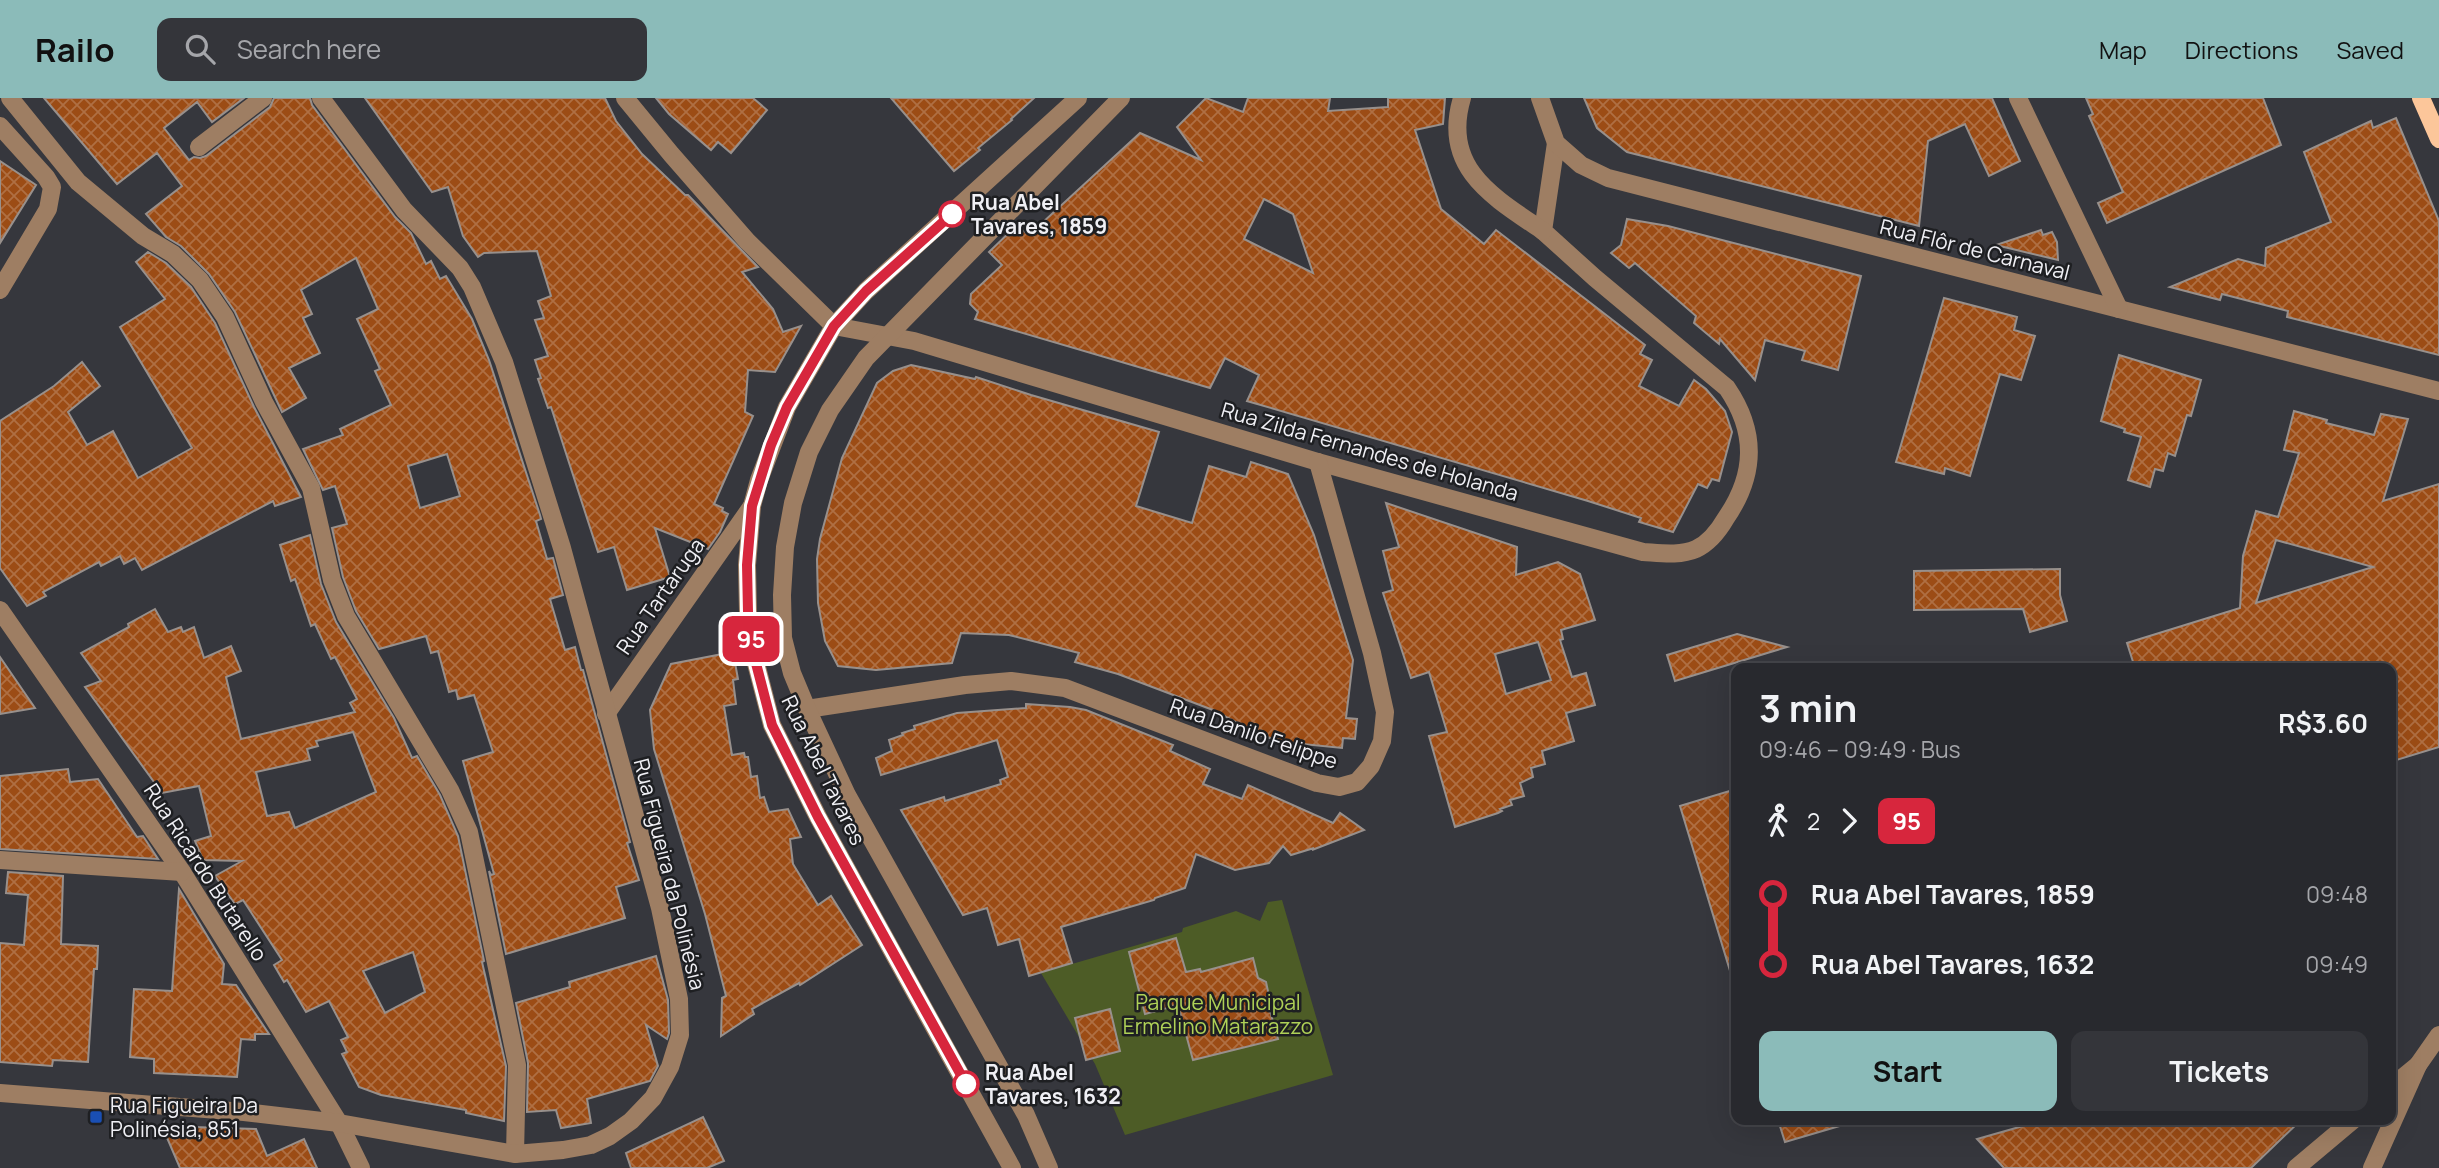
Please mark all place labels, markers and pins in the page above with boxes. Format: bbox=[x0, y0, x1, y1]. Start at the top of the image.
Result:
place label: Rua Abel Tavares, 1859 bbox=[971, 188, 1107, 240]
marker: Rua Abel Tavares, 1859 bbox=[939, 201, 965, 227]
place label: Rua Abel Tavares, 1632 bbox=[985, 1058, 1121, 1110]
marker: Rua Abel Tavares, 1632 bbox=[953, 1071, 979, 1097]
place label: Rua Figueira Da Polinésia, 851 bbox=[110, 1091, 258, 1143]
marker: Rua Figueira Da Polinésia, 851 bbox=[88, 1109, 104, 1125]

